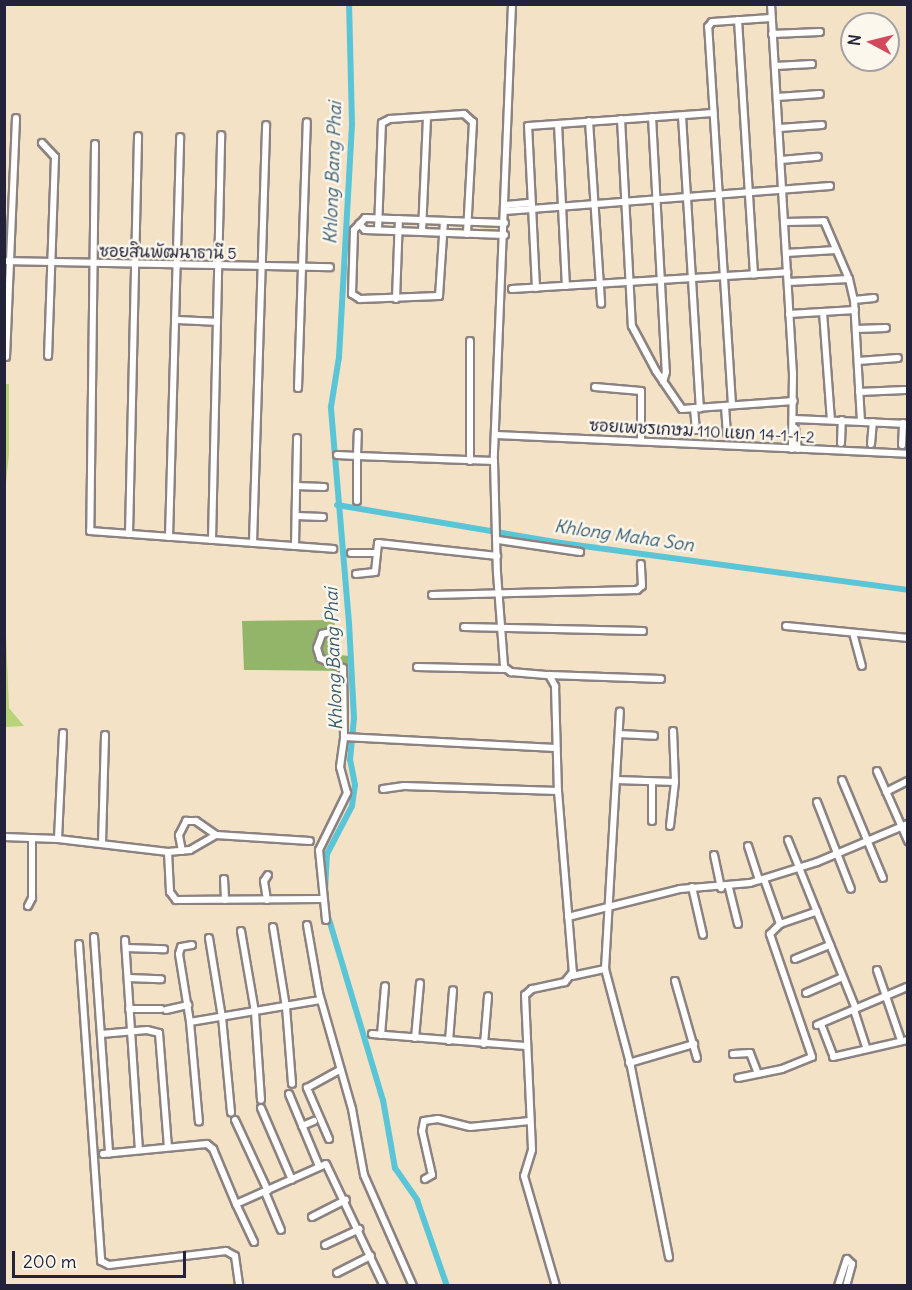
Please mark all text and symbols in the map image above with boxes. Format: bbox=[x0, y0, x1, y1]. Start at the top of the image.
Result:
north arrow bbox=[840, 12, 900, 72]
text: N bbox=[844, 33, 865, 47]
water label: Khlong Bang Phai bbox=[320, 101, 346, 245]
street label: ซอยสินพัฒนาธานี 5 bbox=[99, 241, 237, 263]
street label: ซอยเพชรเกษม 110 แยก 14-1-1-2 bbox=[589, 416, 815, 446]
water label: Khlong Maha Son bbox=[553, 516, 695, 556]
water label: Khlong Bang Phai bbox=[321, 587, 347, 731]
scale bar bbox=[15, 1239, 189, 1277]
text: 200 m bbox=[23, 1250, 77, 1273]

